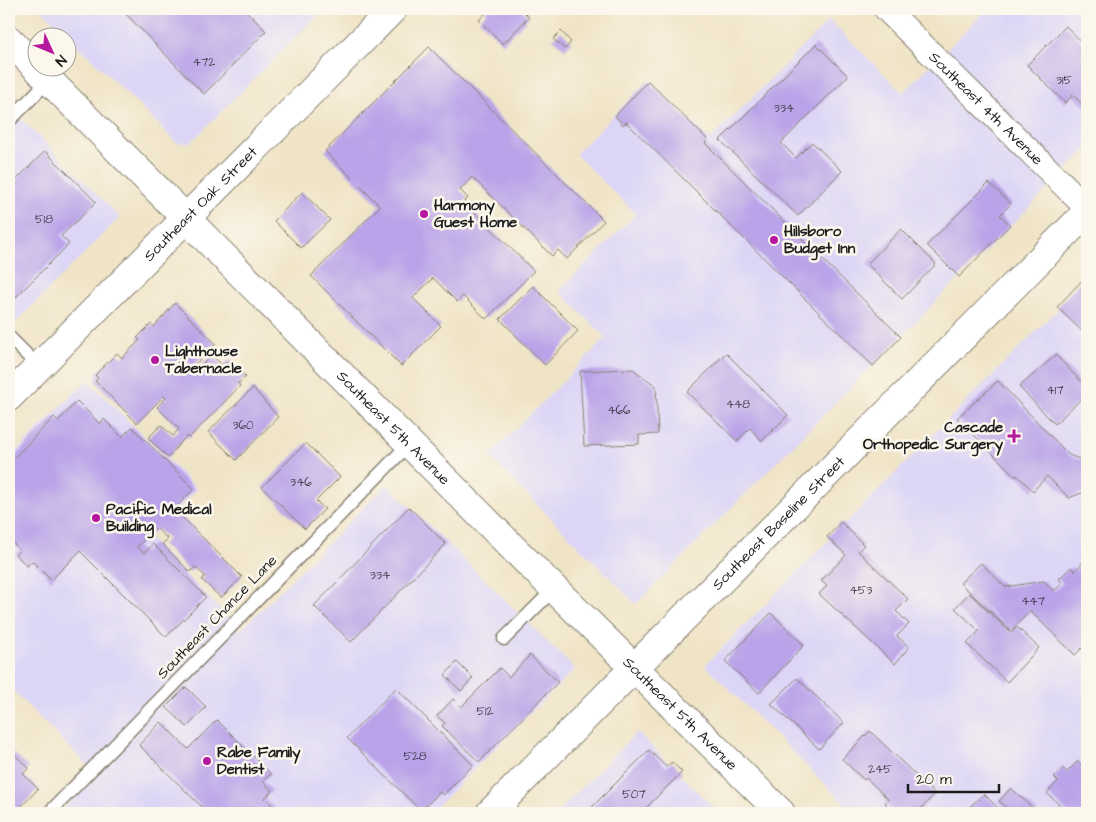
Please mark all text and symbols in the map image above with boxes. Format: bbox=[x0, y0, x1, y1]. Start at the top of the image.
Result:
north arrow bbox=[28, 28, 78, 78]
street label: Southeast 4th Avenue bbox=[924, 47, 1048, 170]
text: N bbox=[50, 50, 71, 71]
house number: 472 bbox=[193, 54, 215, 71]
house number: 315 bbox=[1056, 72, 1073, 89]
house number: 334 bbox=[774, 100, 794, 117]
street label: Southeast Oak Street bbox=[139, 142, 262, 266]
place label: Harmony Guest Home bbox=[434, 195, 517, 233]
marker: Harmony Guest Home bbox=[418, 208, 430, 220]
house number: 518 bbox=[35, 211, 53, 228]
place label: Hillsboro Budget Inn bbox=[784, 221, 856, 261]
marker: Hillsboro Budget Inn bbox=[768, 234, 780, 246]
place label: Lighthouse Tabernacle bbox=[164, 341, 242, 379]
marker: Lighthouse Tabernacle bbox=[149, 354, 161, 366]
street label: Southeast 5th Avenue bbox=[332, 366, 455, 490]
house number: 417 bbox=[1046, 382, 1064, 399]
house number: 448 bbox=[726, 396, 750, 413]
house number: 466 bbox=[607, 402, 631, 419]
house number: 360 bbox=[232, 417, 254, 434]
place label: Cascade Orthopedic Surgery bbox=[863, 417, 1004, 457]
marker: Cascade Orthopedic Surgery bbox=[1007, 429, 1021, 443]
street label: Southeast Baseline Street bbox=[707, 451, 850, 595]
house number: 346 bbox=[290, 474, 312, 491]
place label: Pacific Medical Building bbox=[106, 499, 212, 539]
marker: Pacific Medical Building bbox=[90, 512, 102, 524]
street label: Southeast Chance Lane bbox=[152, 550, 282, 684]
house number: 334 bbox=[370, 567, 390, 584]
house number: 453 bbox=[850, 582, 872, 599]
house number: 447 bbox=[1021, 593, 1045, 610]
street label: Southeast 5th Avenue bbox=[618, 652, 742, 775]
house number: 512 bbox=[477, 703, 494, 720]
place label: Rabe Family Dentist bbox=[217, 742, 301, 780]
house number: 528 bbox=[403, 748, 427, 765]
marker: Rabe Family Dentist bbox=[201, 755, 213, 767]
house number: 245 bbox=[868, 761, 892, 778]
scale bar bbox=[908, 762, 1000, 794]
text: 20 m bbox=[916, 769, 952, 790]
house number: 507 bbox=[622, 786, 646, 803]

